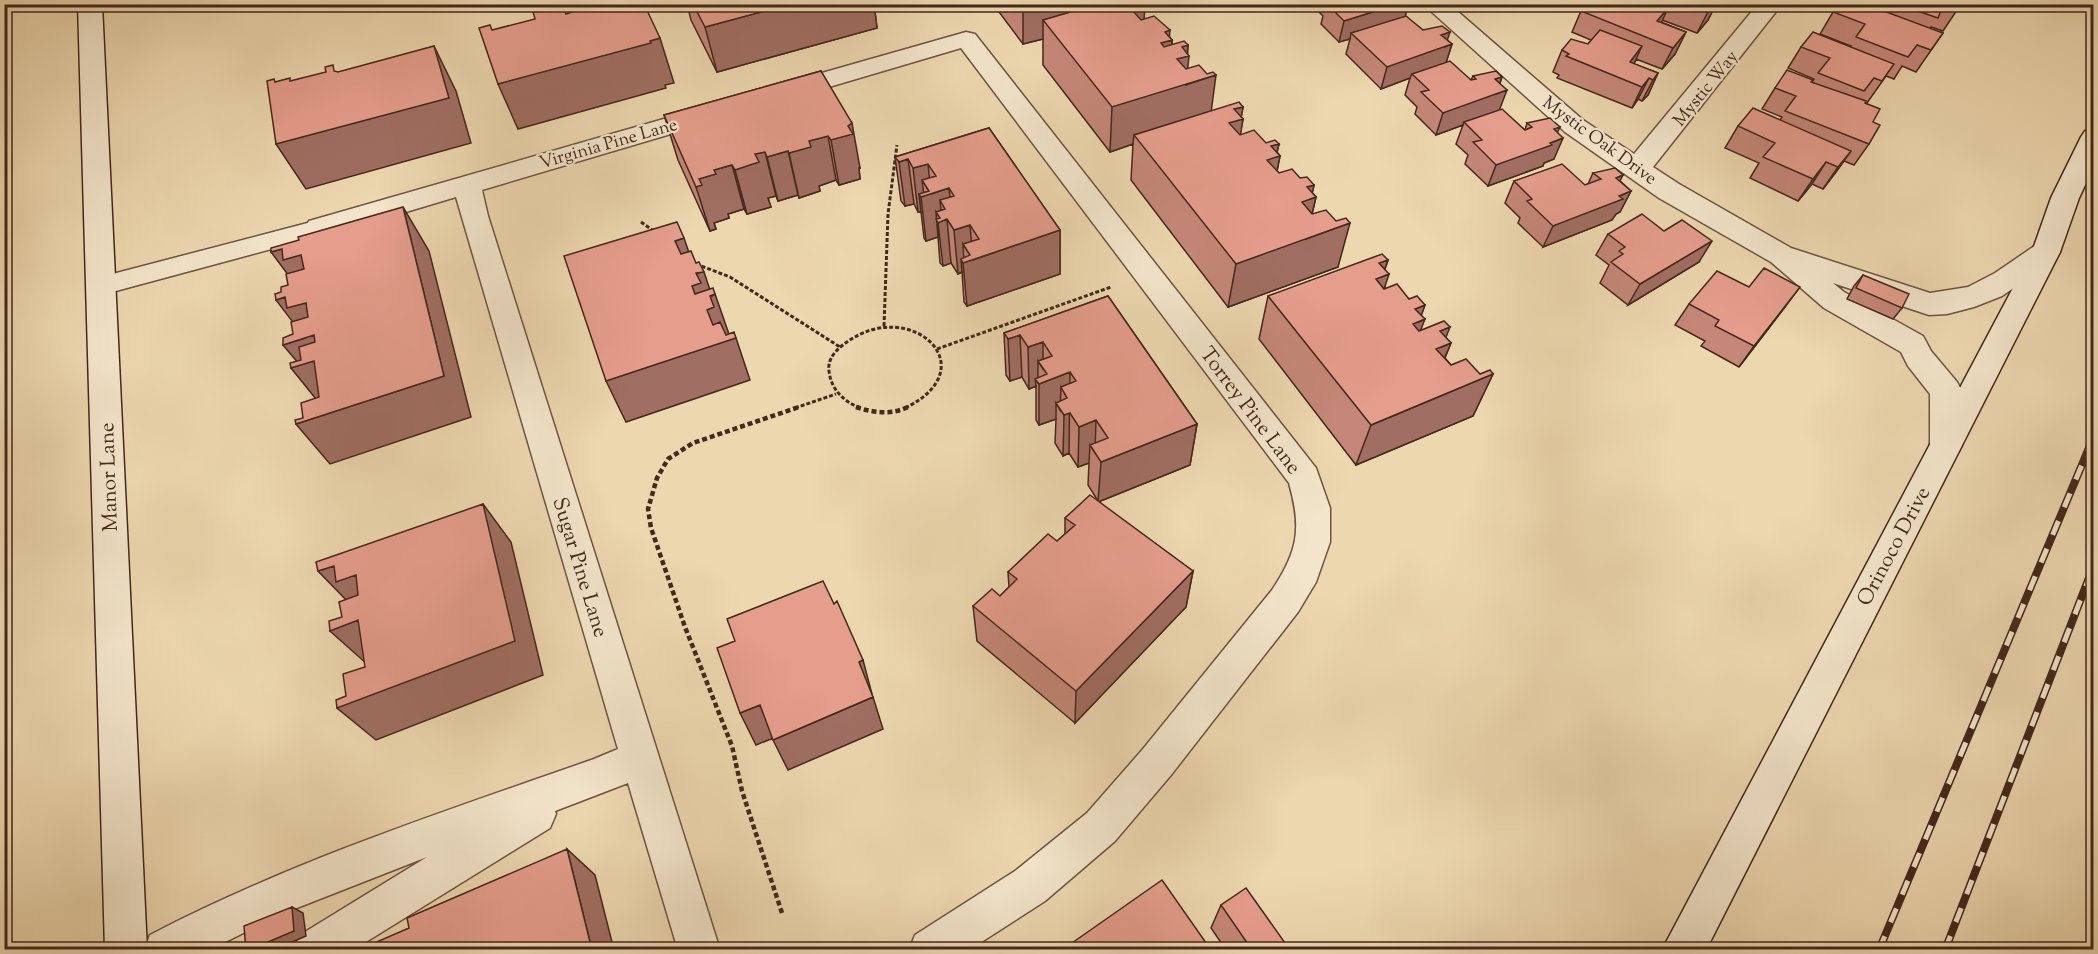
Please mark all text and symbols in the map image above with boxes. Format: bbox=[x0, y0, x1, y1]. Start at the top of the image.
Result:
street label: Mystic Way bbox=[1668, 46, 1745, 133]
street label: Mystic Oak Drive bbox=[1536, 91, 1662, 192]
street label: Virginia Pine Lane bbox=[536, 113, 681, 177]
street label: Torrey Pine Lane bbox=[1191, 341, 1307, 481]
street label: Manor Lane bbox=[93, 422, 127, 532]
street label: Orinoco Drive bbox=[1851, 482, 1939, 612]
street label: Sugar Pine Lane bbox=[544, 494, 615, 641]

